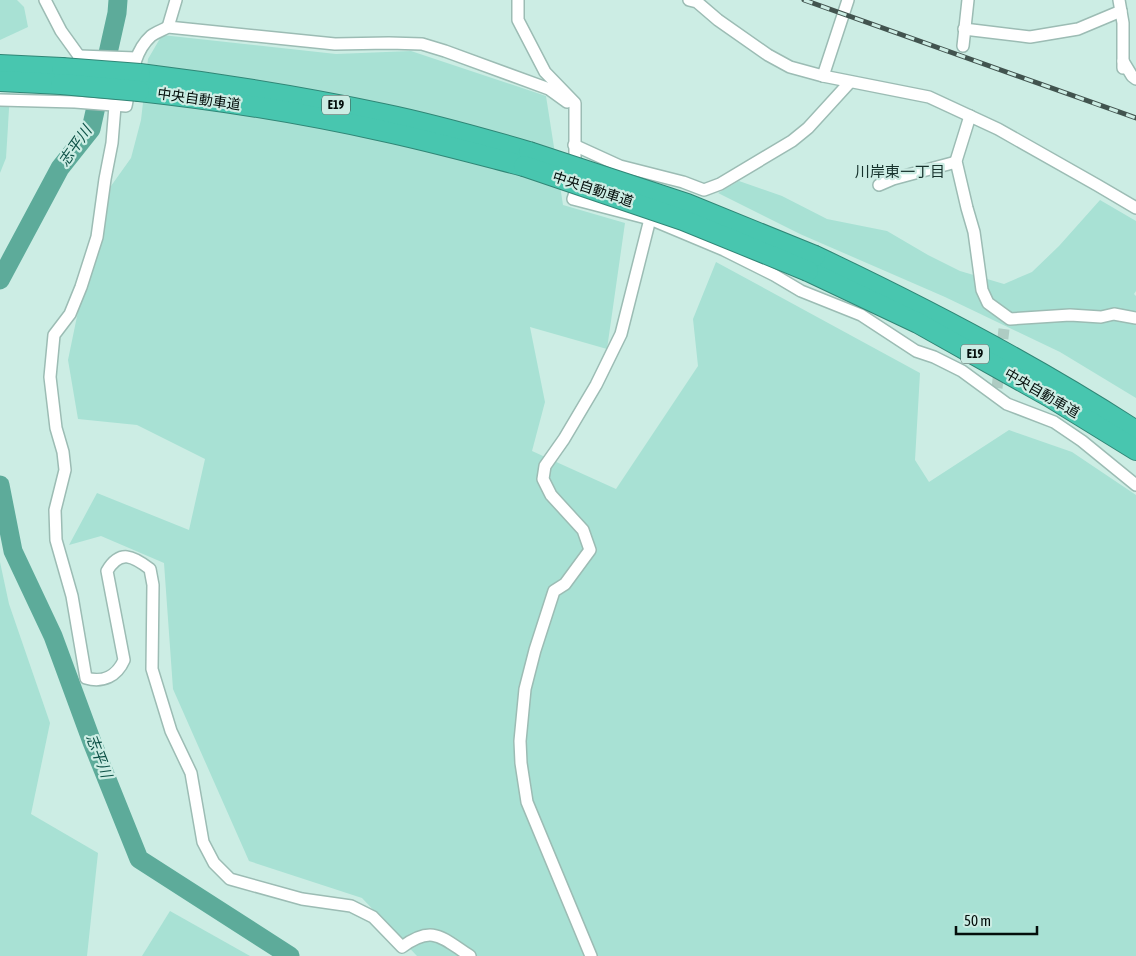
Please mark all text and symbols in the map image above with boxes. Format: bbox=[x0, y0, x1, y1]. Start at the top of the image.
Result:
street label: 中央自動車道 bbox=[156, 85, 242, 113]
road number: E19 bbox=[322, 96, 350, 114]
water label: 志平川 bbox=[55, 121, 96, 169]
district label: 川岸東一丁目 bbox=[855, 163, 945, 180]
street label: 中央自動車道 bbox=[551, 168, 635, 210]
road number: E19 bbox=[961, 344, 989, 364]
street label: 中央自動車道 bbox=[1002, 365, 1082, 421]
water label: 志平川 bbox=[83, 732, 116, 782]
scale bar bbox=[956, 904, 1037, 936]
text: 50 m bbox=[964, 912, 991, 929]

